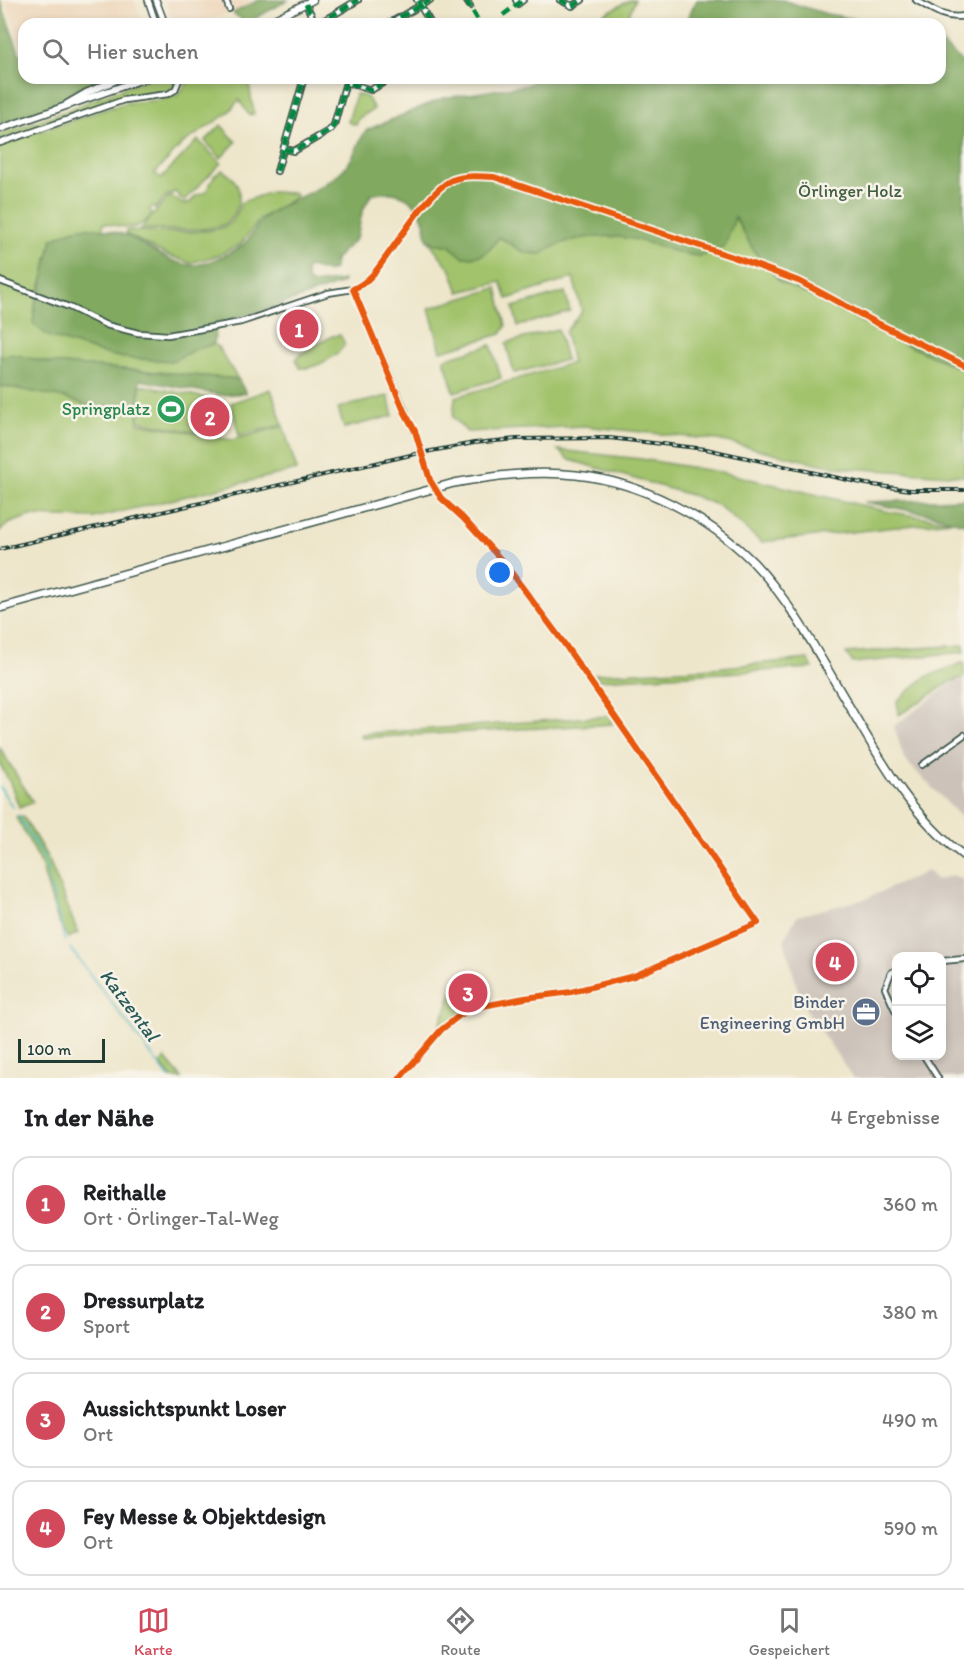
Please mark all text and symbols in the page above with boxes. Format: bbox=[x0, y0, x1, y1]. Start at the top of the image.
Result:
search box bbox=[18, 18, 946, 84]
icon: search bbox=[39, 35, 72, 68]
text: Hier suchen bbox=[87, 38, 198, 65]
park label: Örlinger Holz bbox=[798, 180, 903, 202]
pin: 1 bbox=[280, 306, 318, 352]
sports icon: Springplatz bbox=[155, 393, 187, 425]
pin: 2 bbox=[190, 394, 230, 440]
place label: Springplatz bbox=[62, 398, 150, 420]
your location bbox=[485, 558, 514, 587]
pin: 4 bbox=[816, 940, 854, 984]
map controls bbox=[892, 952, 946, 1060]
button: locate bbox=[892, 952, 946, 1006]
water label: Katzental bbox=[95, 964, 166, 1047]
pin: 3 bbox=[448, 970, 488, 1016]
place label: Binder Engineering GmbH bbox=[700, 991, 846, 1034]
office icon: Binder Engineering GmbH bbox=[850, 996, 882, 1028]
button: layers bbox=[892, 1006, 946, 1060]
scale bar bbox=[18, 1036, 105, 1064]
text: 100 m bbox=[27, 1040, 71, 1059]
text: In der Nähe bbox=[24, 1101, 154, 1133]
text: 4 Ergebnisse bbox=[830, 1105, 940, 1129]
text: Reithalle bbox=[83, 1179, 166, 1206]
text: 1 bbox=[41, 1192, 50, 1216]
text: 360 m bbox=[883, 1192, 938, 1216]
text: Ort · Örlinger-Tal-Weg bbox=[83, 1206, 279, 1230]
text: Dressurplatz bbox=[83, 1287, 204, 1314]
text: 2 bbox=[40, 1300, 51, 1324]
text: 380 m bbox=[883, 1300, 938, 1324]
text: Sport bbox=[83, 1314, 130, 1338]
text: Aussichtspunkt Loser bbox=[83, 1395, 286, 1422]
text: 3 bbox=[40, 1408, 51, 1432]
text: 490 m bbox=[882, 1408, 938, 1432]
text: Ort bbox=[83, 1422, 113, 1446]
text: Fey Messe & Objektdesign bbox=[83, 1503, 326, 1530]
text: 4 bbox=[39, 1516, 52, 1540]
text: 590 m bbox=[883, 1516, 938, 1540]
text: Ort bbox=[83, 1530, 113, 1554]
tab: Karte bbox=[134, 1604, 173, 1659]
tab: Route bbox=[441, 1604, 481, 1659]
tab: Gespeichert bbox=[749, 1604, 830, 1659]

